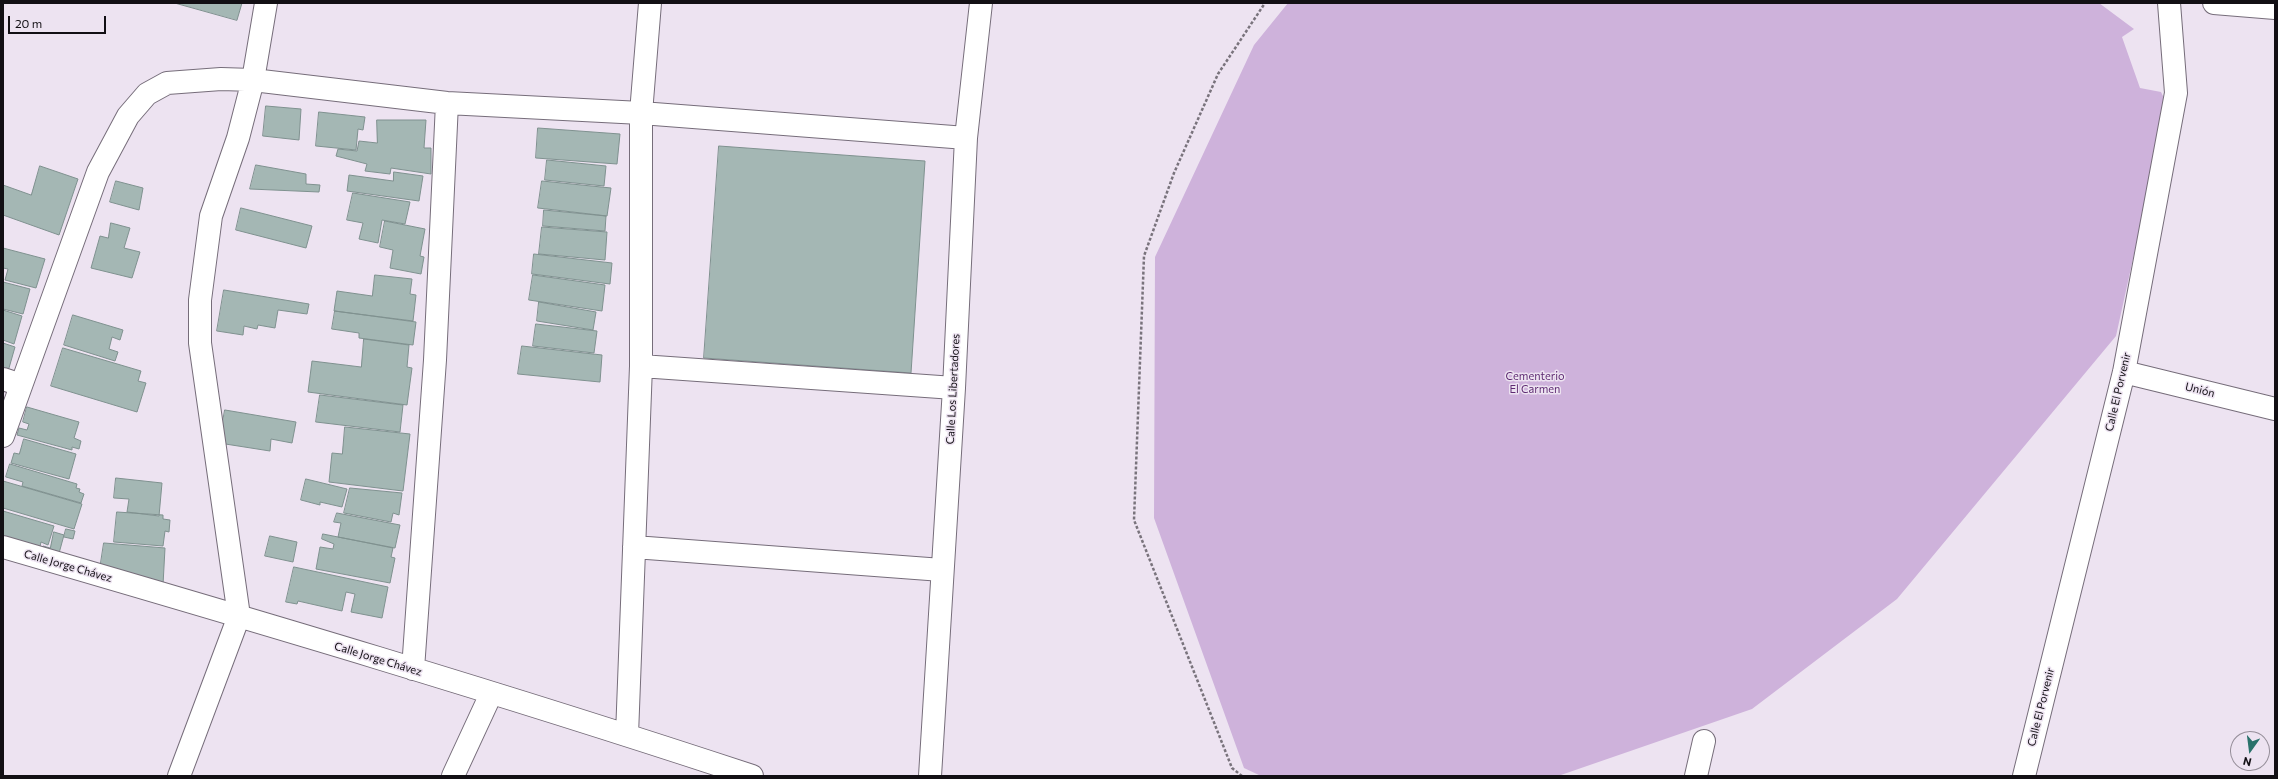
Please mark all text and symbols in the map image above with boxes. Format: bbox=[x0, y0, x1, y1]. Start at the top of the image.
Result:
scale bar bbox=[10, 8, 108, 34]
text: 20 m bbox=[15, 16, 42, 30]
street label: Calle Los Libertadores bbox=[944, 333, 962, 445]
street label: Calle El Porvenir bbox=[2102, 351, 2134, 433]
park label: Cementerio El Carmen bbox=[1505, 369, 1565, 395]
street label: Unión bbox=[2184, 380, 2216, 400]
street label: Calle Jorge Chávez bbox=[23, 547, 113, 585]
street label: Calle Jorge Chávez bbox=[333, 639, 423, 679]
street label: Calle El Porvenir bbox=[2025, 666, 2057, 748]
north arrow bbox=[2230, 731, 2270, 771]
text: N bbox=[2242, 755, 2253, 769]

